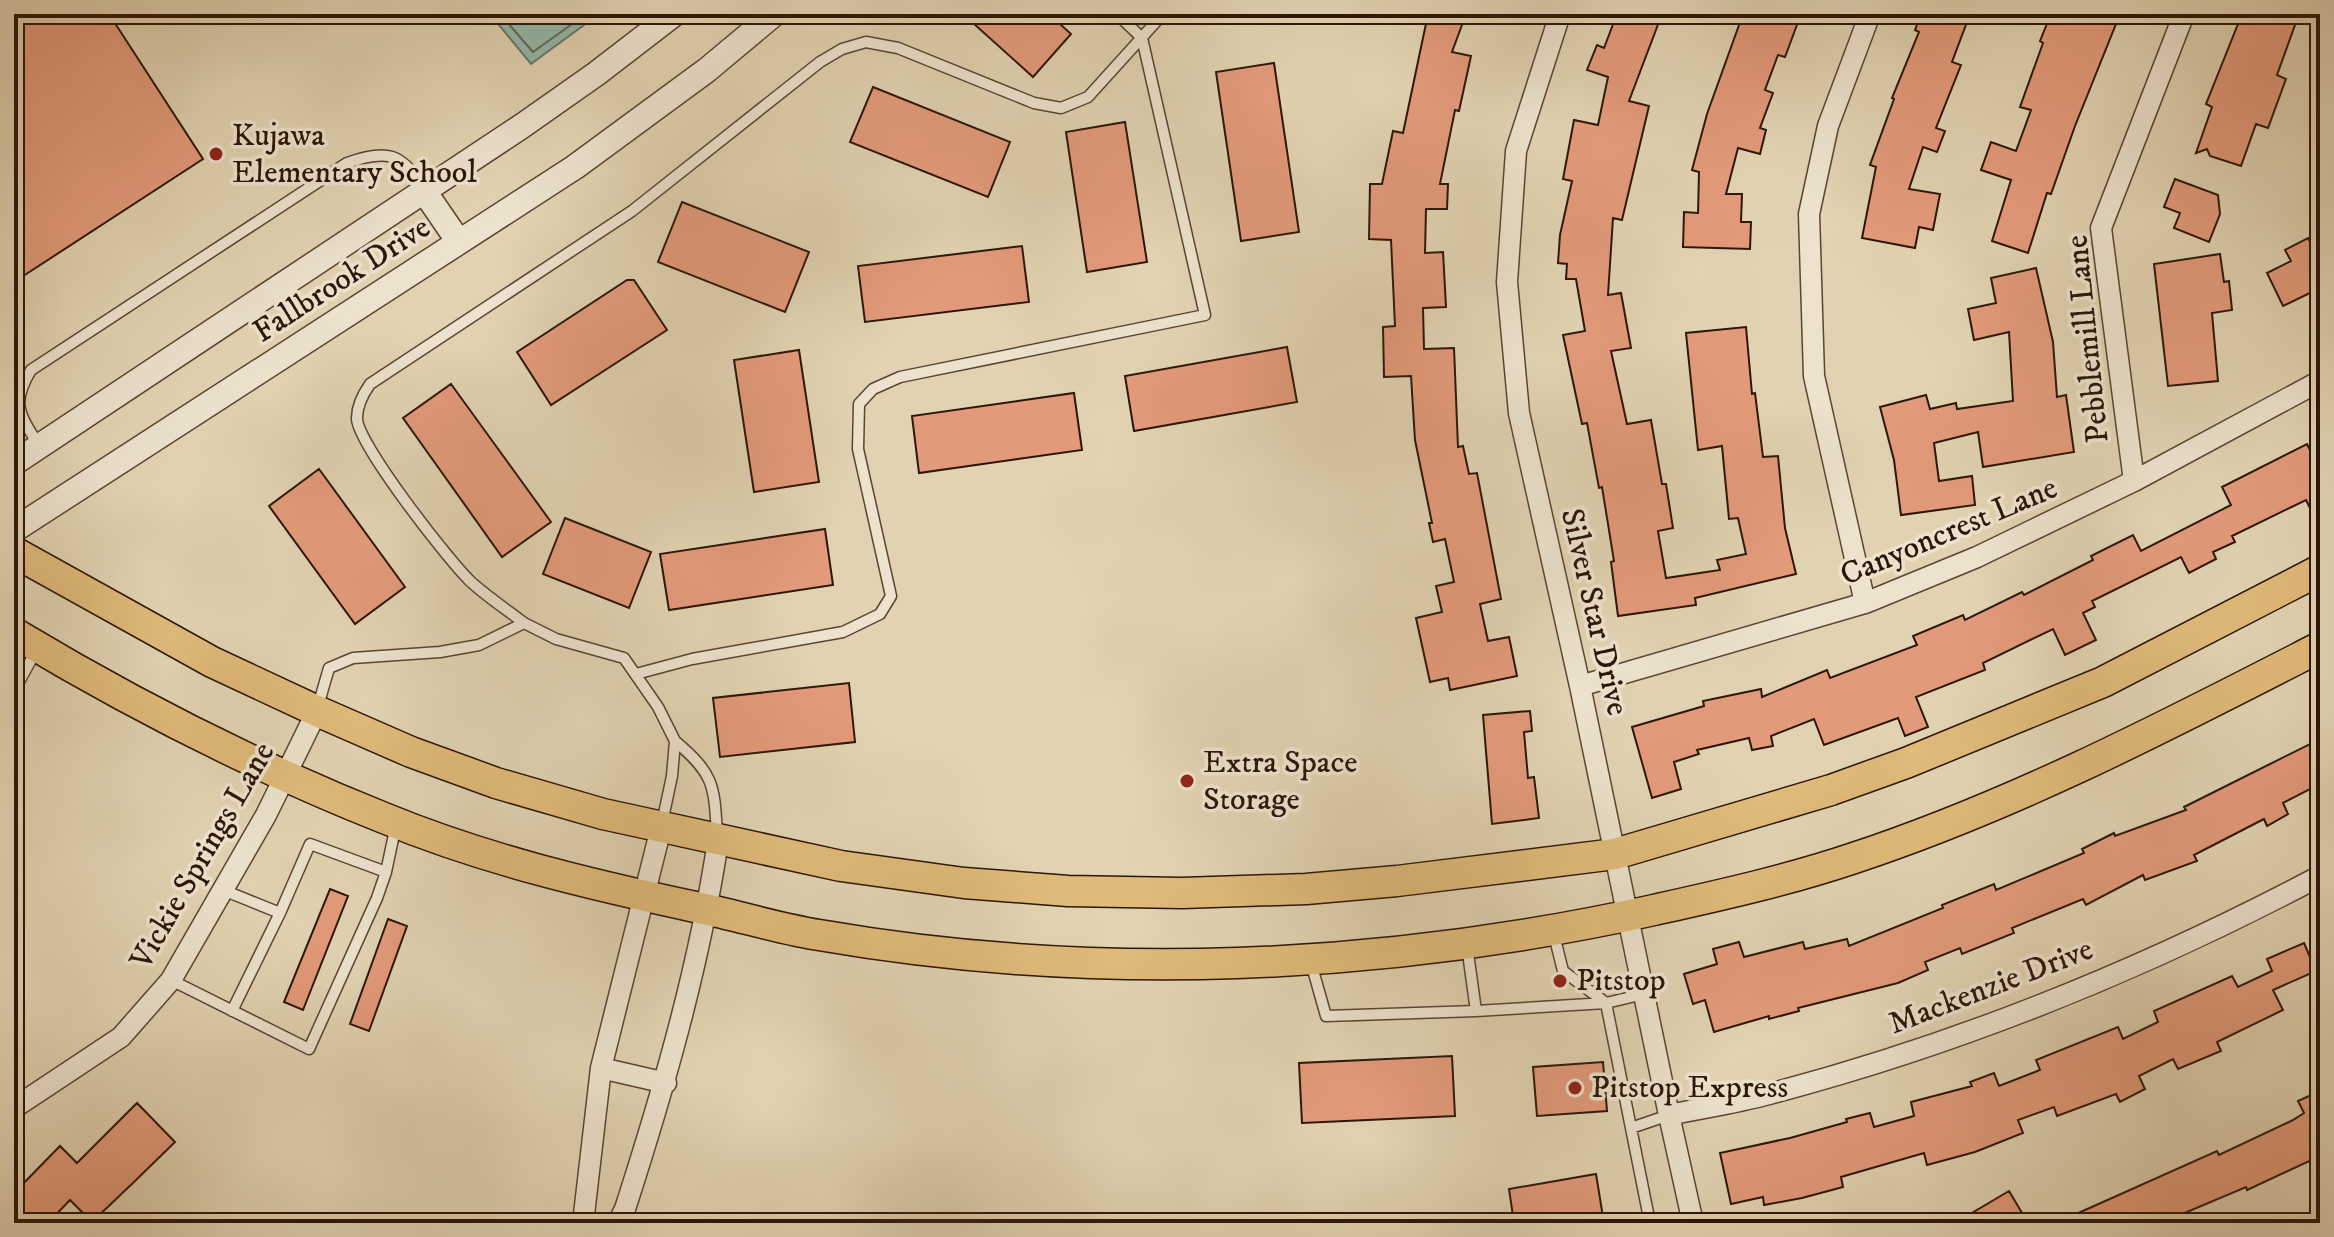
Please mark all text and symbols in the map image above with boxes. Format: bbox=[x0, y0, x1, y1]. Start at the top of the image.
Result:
place label: Kujawa Elementary School bbox=[232, 116, 477, 193]
marker: Kujawa Elementary School bbox=[207, 145, 225, 163]
street label: Fallbrook Drive bbox=[246, 208, 438, 352]
street label: Pebblemill Lane bbox=[2057, 233, 2119, 445]
street label: Canyoncrest Lane bbox=[1834, 468, 2064, 596]
street label: Silver Star Drive bbox=[1551, 505, 1637, 719]
street label: Vickie Springs Lane bbox=[121, 735, 284, 978]
place label: Extra Space Storage bbox=[1203, 743, 1357, 820]
marker: Extra Space Storage bbox=[1178, 772, 1196, 790]
street label: Mackenzie Drive bbox=[1883, 930, 2099, 1044]
place label: Pitstop bbox=[1576, 961, 1666, 1001]
marker: Pitstop bbox=[1551, 972, 1569, 990]
place label: Pitstop Express bbox=[1591, 1068, 1788, 1108]
marker: Pitstop Express bbox=[1566, 1079, 1584, 1097]

